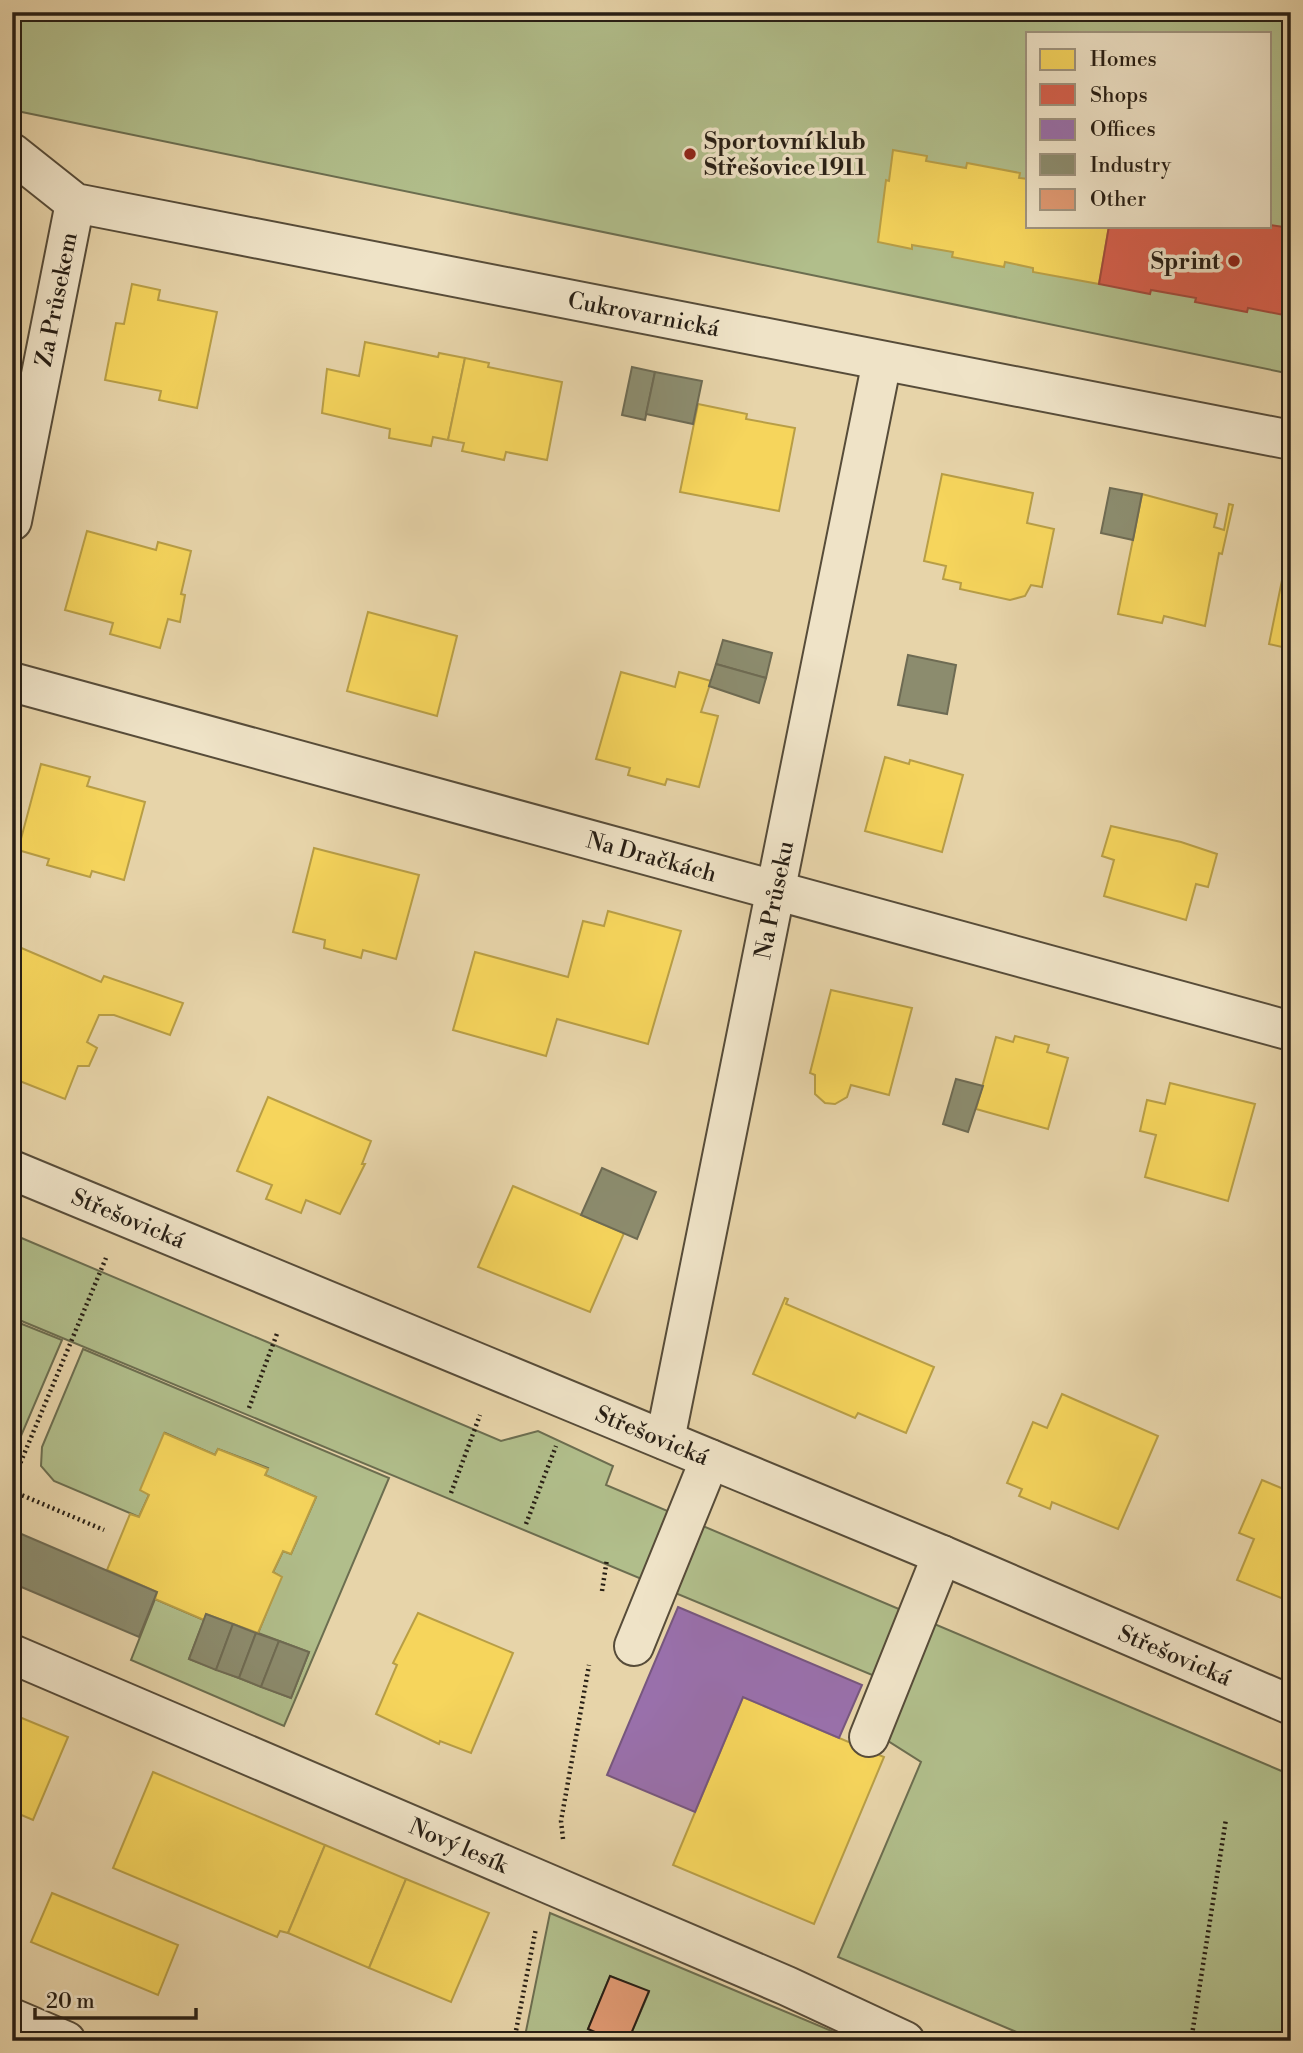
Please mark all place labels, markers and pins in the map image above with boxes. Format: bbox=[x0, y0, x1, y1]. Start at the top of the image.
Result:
place label: Sportovní klub Střešovice 1911 bbox=[704, 128, 866, 182]
marker: Sportovní klub Střešovice 1911 bbox=[682, 146, 698, 162]
place label: Sprint bbox=[1151, 248, 1221, 276]
marker: Sprint bbox=[1226, 253, 1242, 269]

